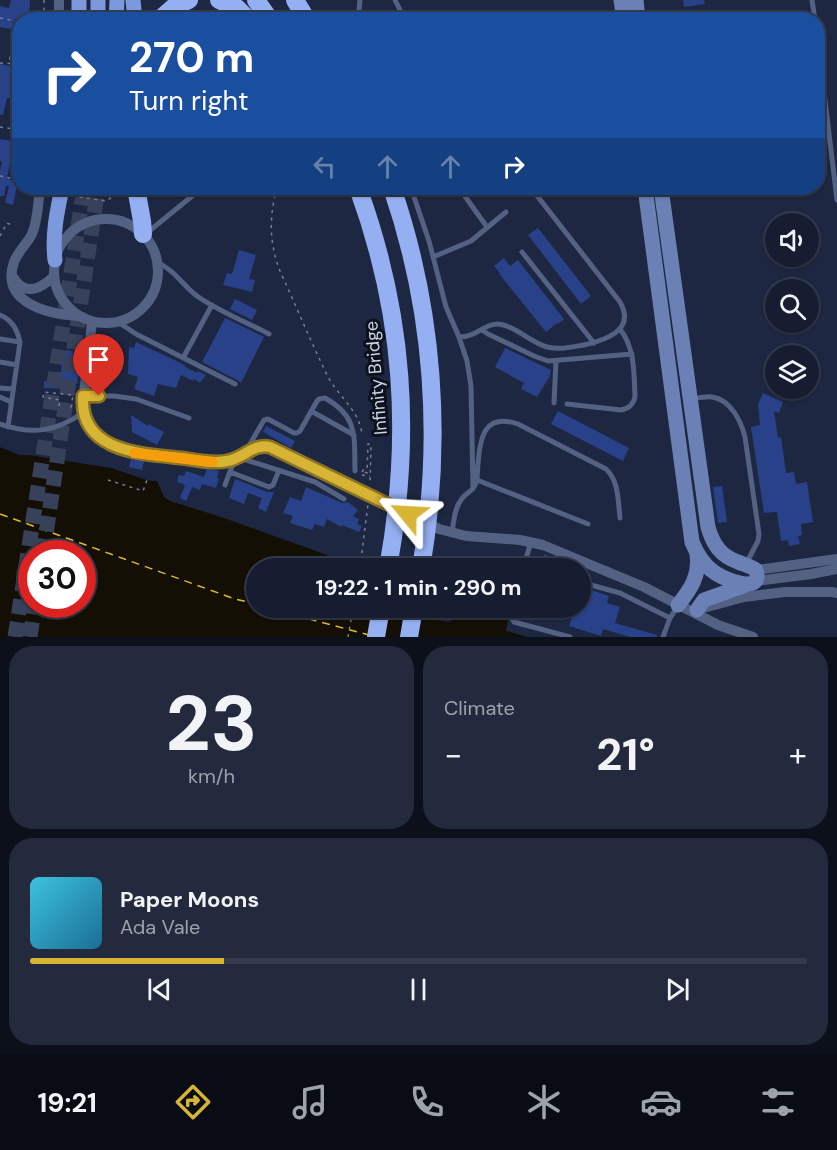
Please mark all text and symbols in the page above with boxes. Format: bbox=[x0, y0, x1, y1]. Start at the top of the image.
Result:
text: 270 m bbox=[129, 30, 254, 85]
icon: right bbox=[30, 36, 108, 114]
text: Turn right bbox=[129, 83, 249, 118]
icon: left bbox=[308, 150, 341, 183]
icon: ahead bbox=[371, 150, 404, 183]
icon: ahead bbox=[434, 150, 467, 183]
icon: right bbox=[497, 150, 530, 183]
map controls bbox=[765, 213, 819, 399]
button: sound bbox=[765, 213, 819, 267]
button: search bbox=[765, 279, 819, 333]
street label: Infinity Bridge bbox=[359, 320, 393, 436]
pin bbox=[73, 334, 124, 396]
icon: arrive bbox=[82, 343, 115, 376]
button: layers bbox=[765, 345, 819, 399]
position arrow bbox=[376, 482, 440, 546]
speed limit sign: 30 bbox=[18, 540, 96, 618]
text: 19:22 · 1 min · 290 m bbox=[315, 573, 522, 602]
text: 23 bbox=[165, 673, 258, 774]
text: Climate bbox=[444, 695, 515, 721]
text: 21° bbox=[596, 725, 655, 784]
text: − bbox=[444, 733, 462, 776]
text: + bbox=[789, 733, 807, 776]
text: km/h bbox=[188, 763, 235, 789]
text: Paper Moons bbox=[120, 885, 259, 914]
text: Ada Vale bbox=[120, 914, 200, 940]
icon: previous bbox=[143, 973, 176, 1006]
icon: pause bbox=[402, 973, 435, 1006]
icon: next bbox=[661, 973, 694, 1006]
icon: directions bbox=[172, 1081, 214, 1123]
icon: music bbox=[289, 1081, 331, 1123]
icon: phone bbox=[406, 1081, 448, 1123]
icon: climate bbox=[523, 1081, 565, 1123]
icon: car bbox=[640, 1081, 682, 1123]
icon: filters bbox=[757, 1081, 799, 1123]
text: 19:21 bbox=[38, 1085, 97, 1120]

